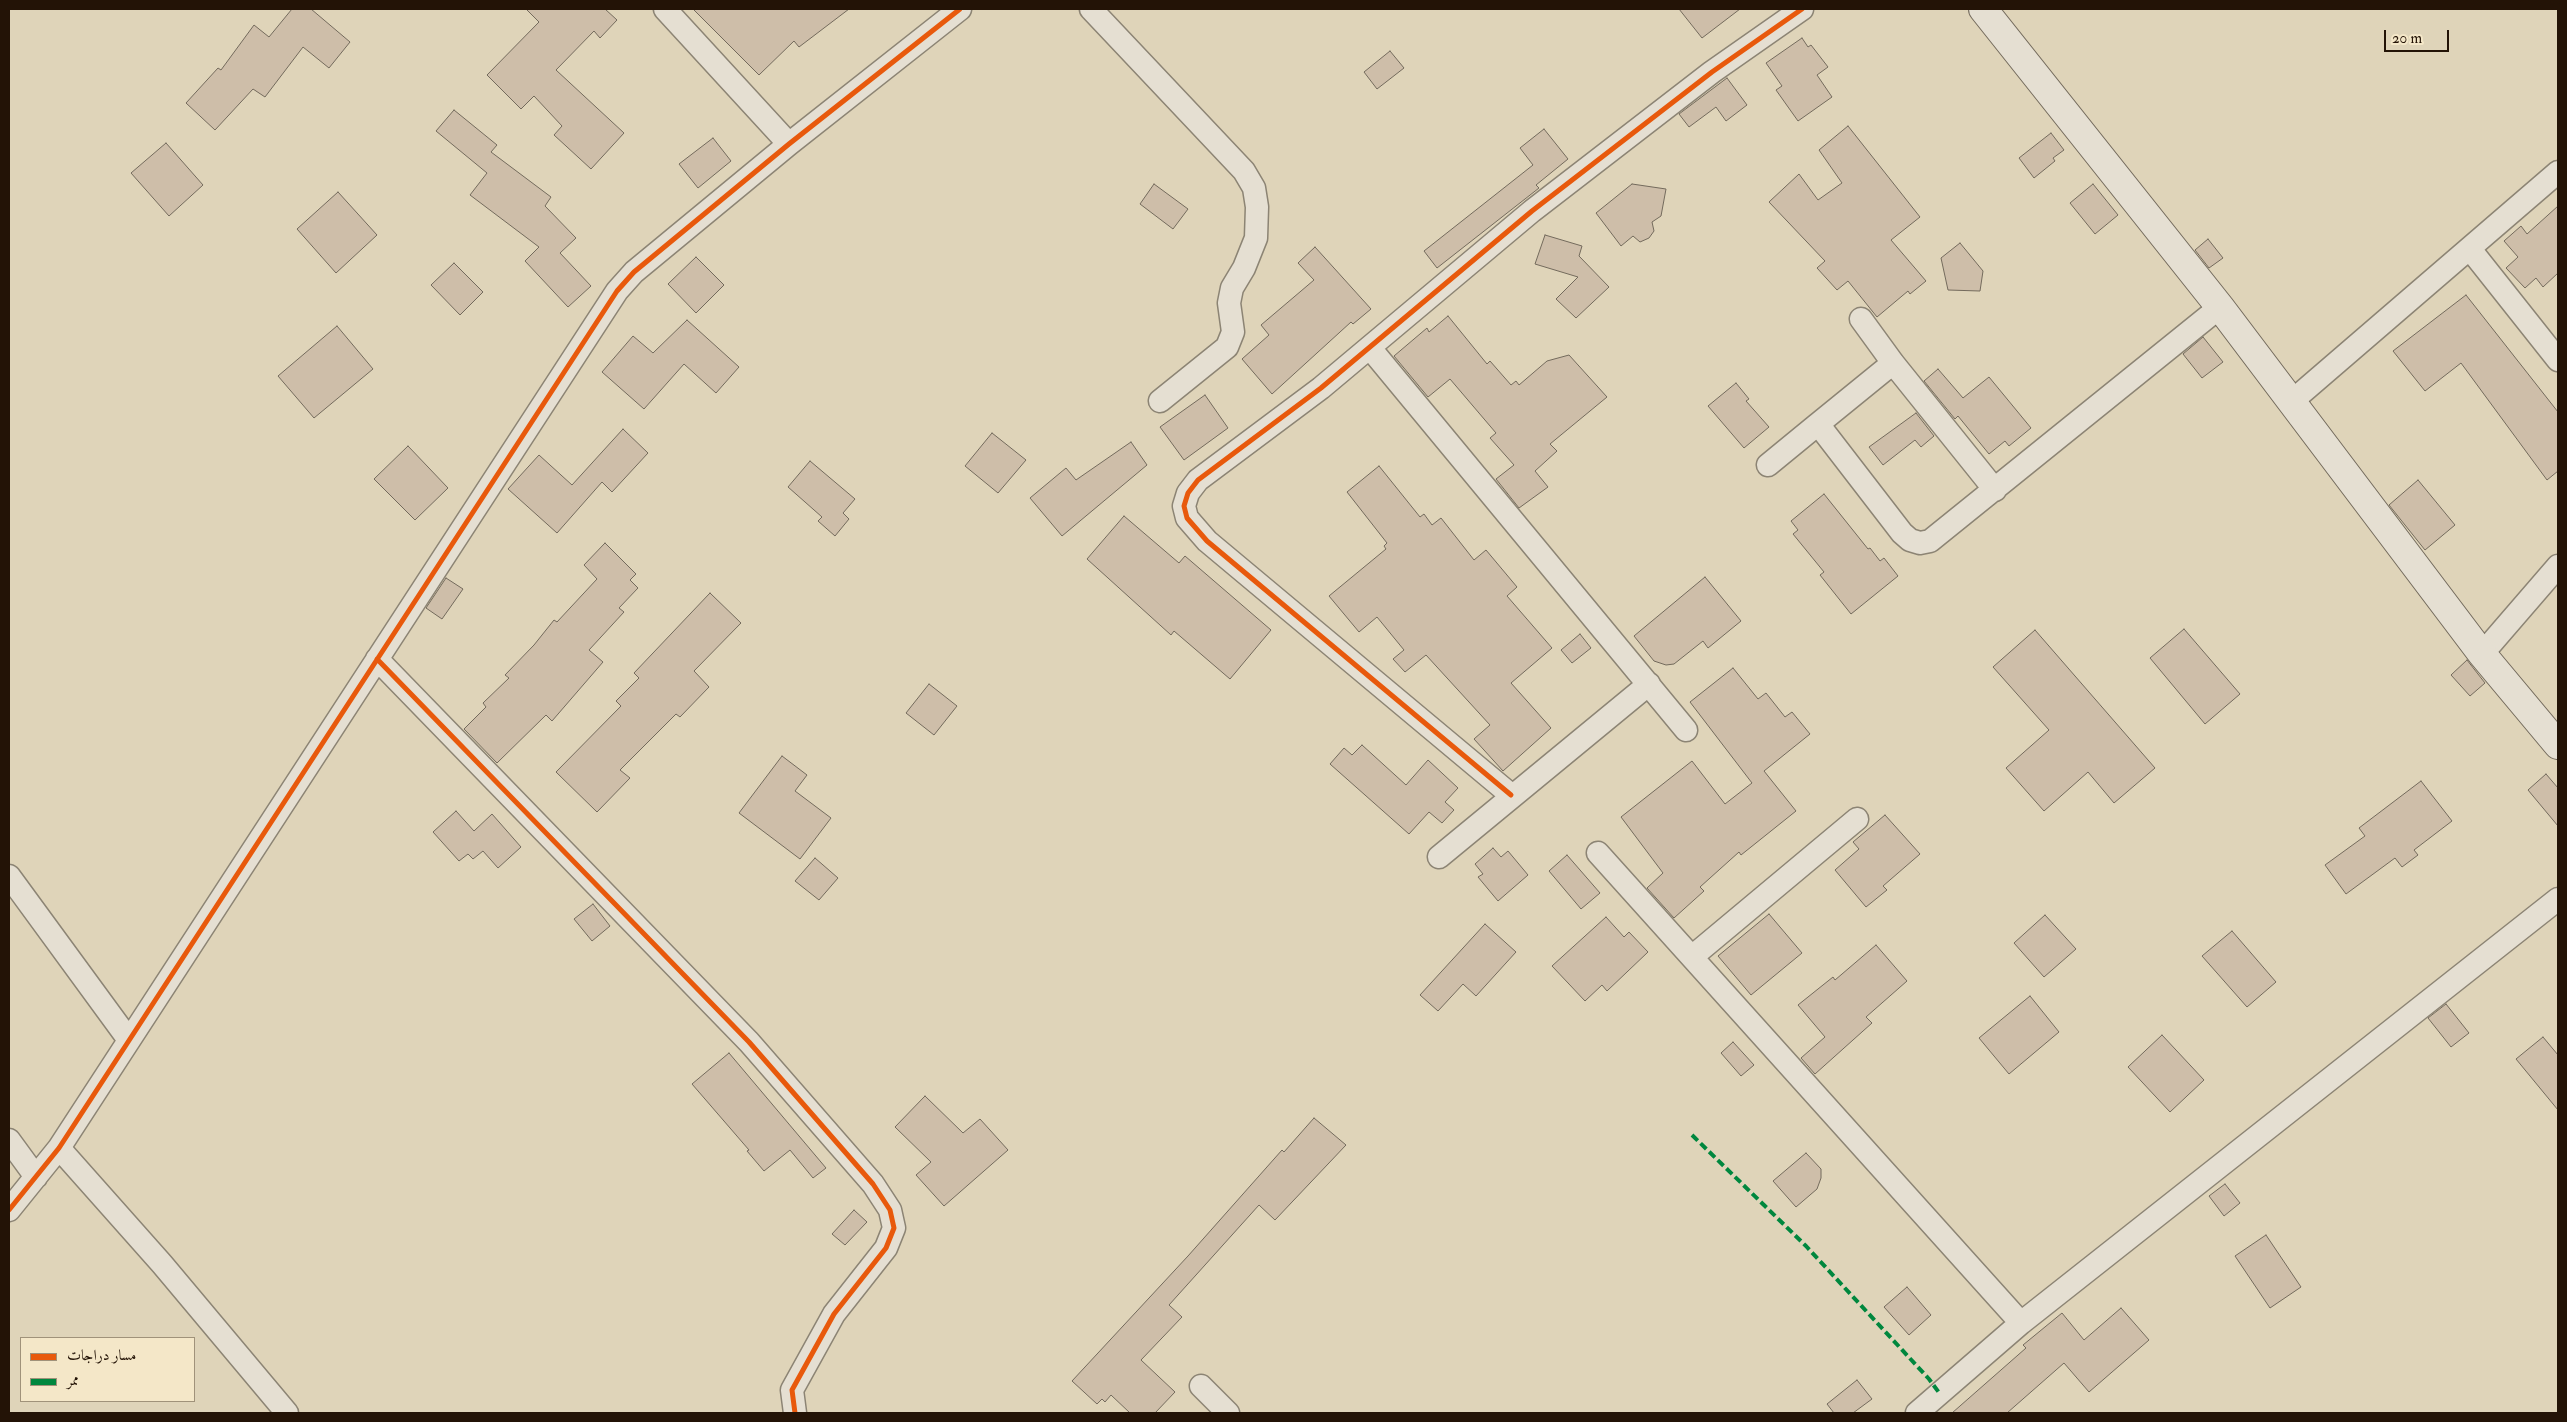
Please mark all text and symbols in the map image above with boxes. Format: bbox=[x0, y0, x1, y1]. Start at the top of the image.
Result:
scale bar bbox=[2387, 20, 2452, 52]
text: 20 m bbox=[2392, 29, 2422, 48]
legend bbox=[20, 1337, 195, 1402]
text: مسار دراجات bbox=[67, 1346, 136, 1365]
text: ممر bbox=[67, 1371, 79, 1390]

